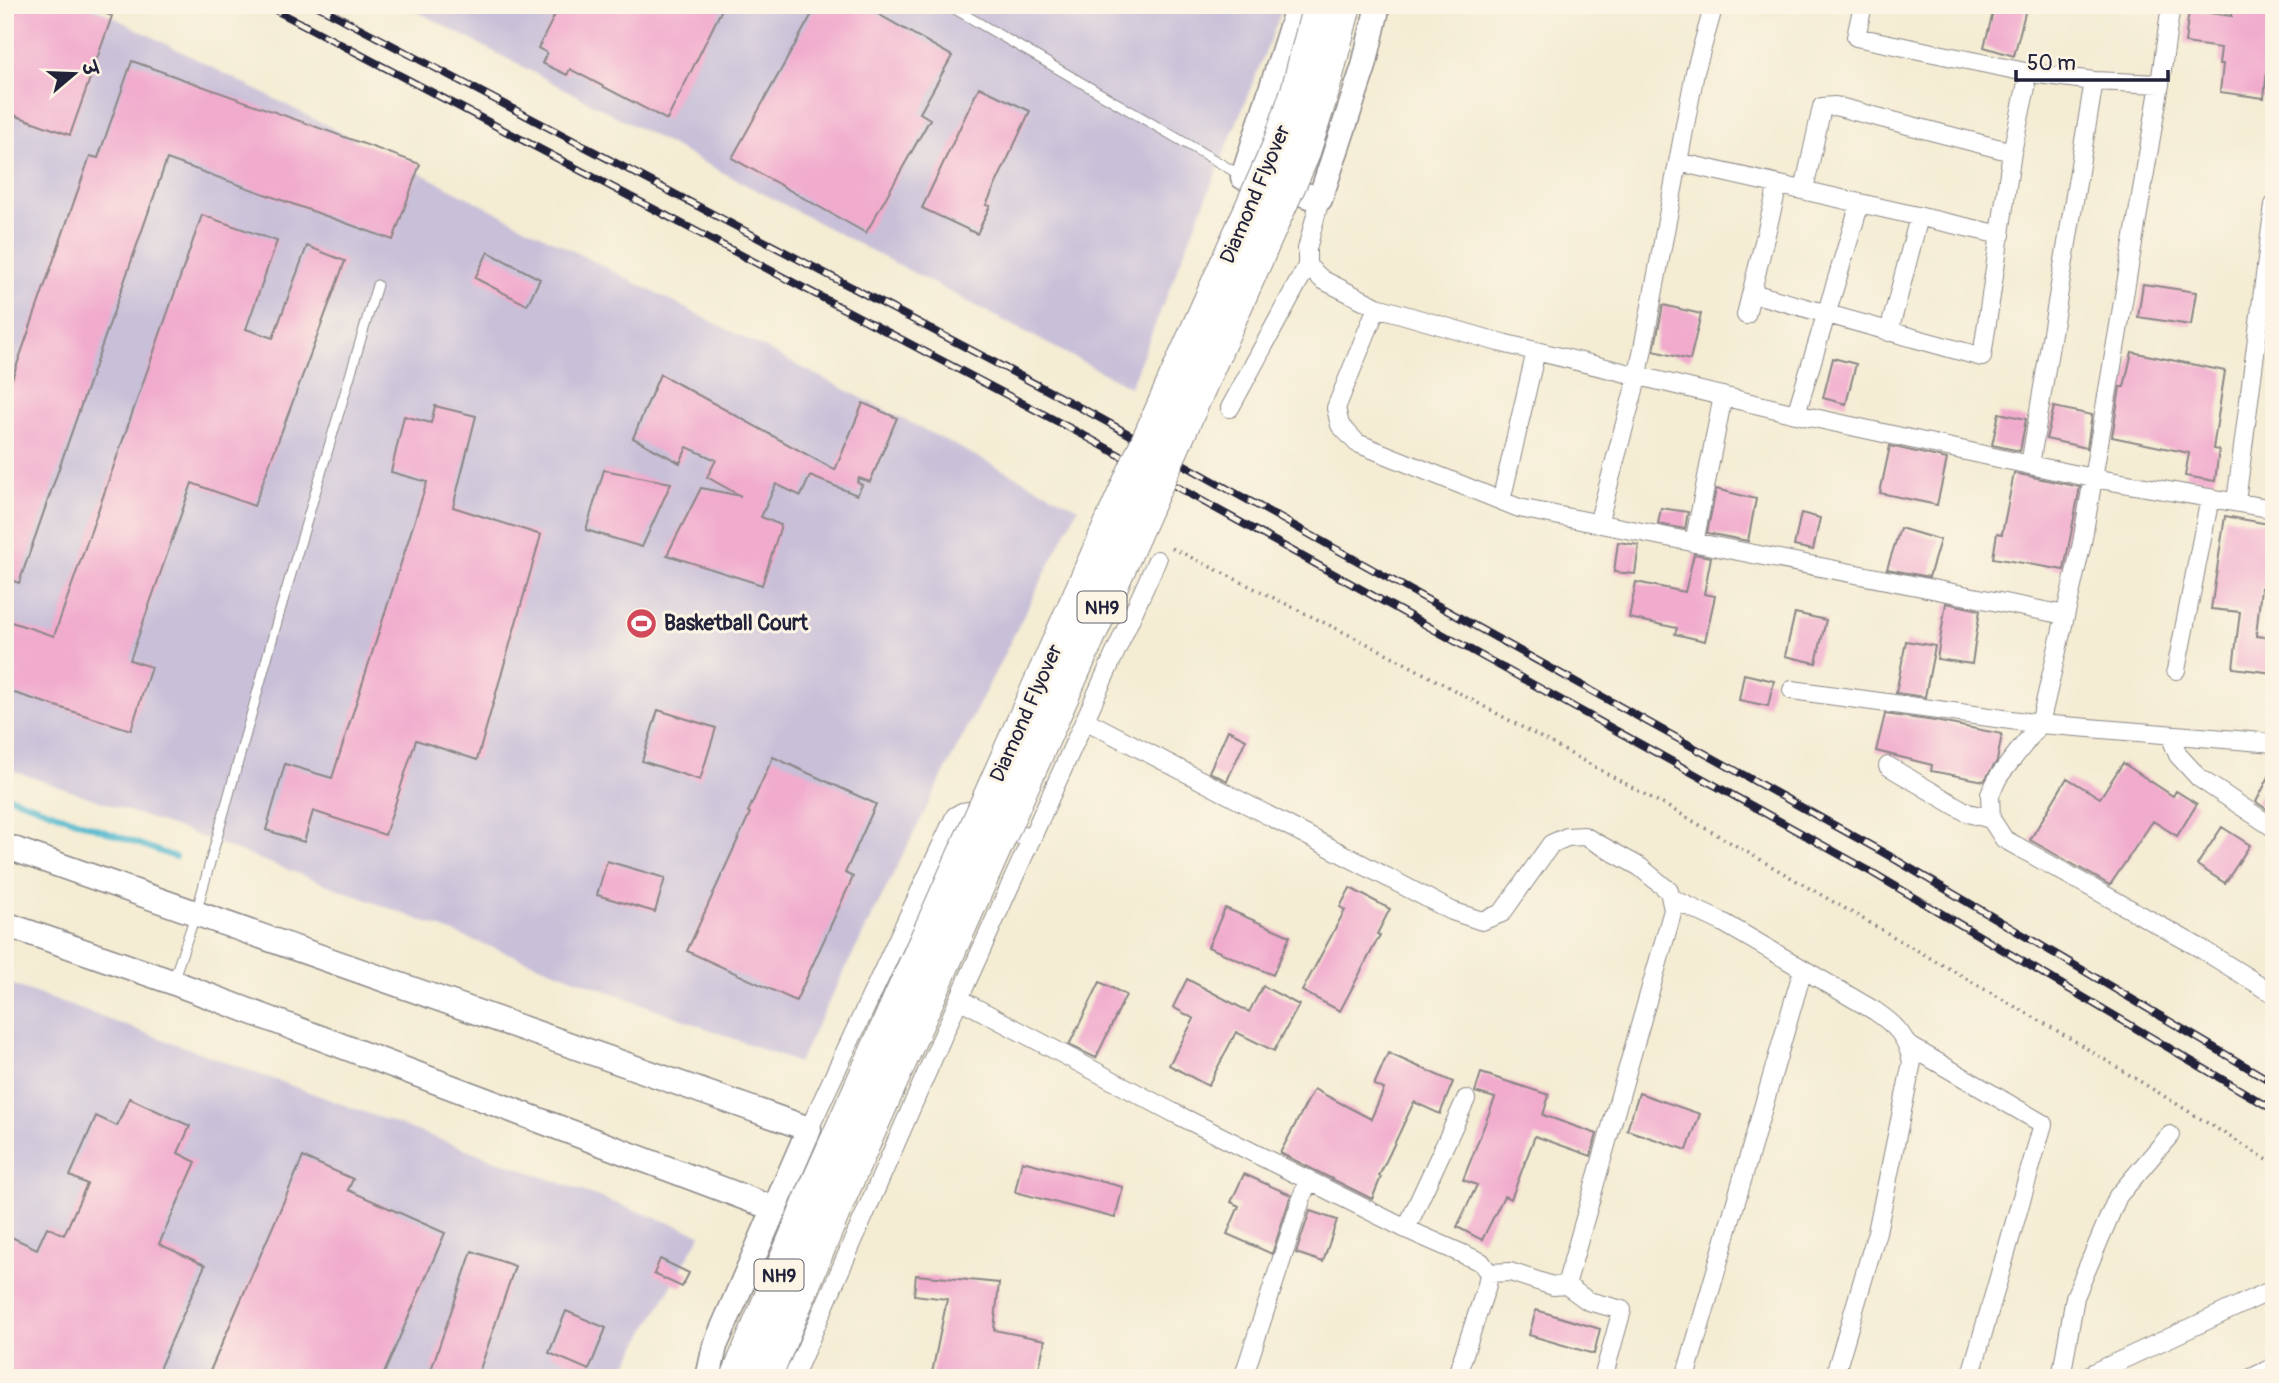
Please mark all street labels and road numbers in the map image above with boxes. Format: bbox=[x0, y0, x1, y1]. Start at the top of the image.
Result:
street label: Diamond Flyover bbox=[1214, 120, 1297, 268]
road number: NH9 bbox=[1078, 592, 1126, 622]
street label: Diamond Flyover bbox=[984, 640, 1069, 786]
road number: NH9 bbox=[754, 1260, 804, 1290]

